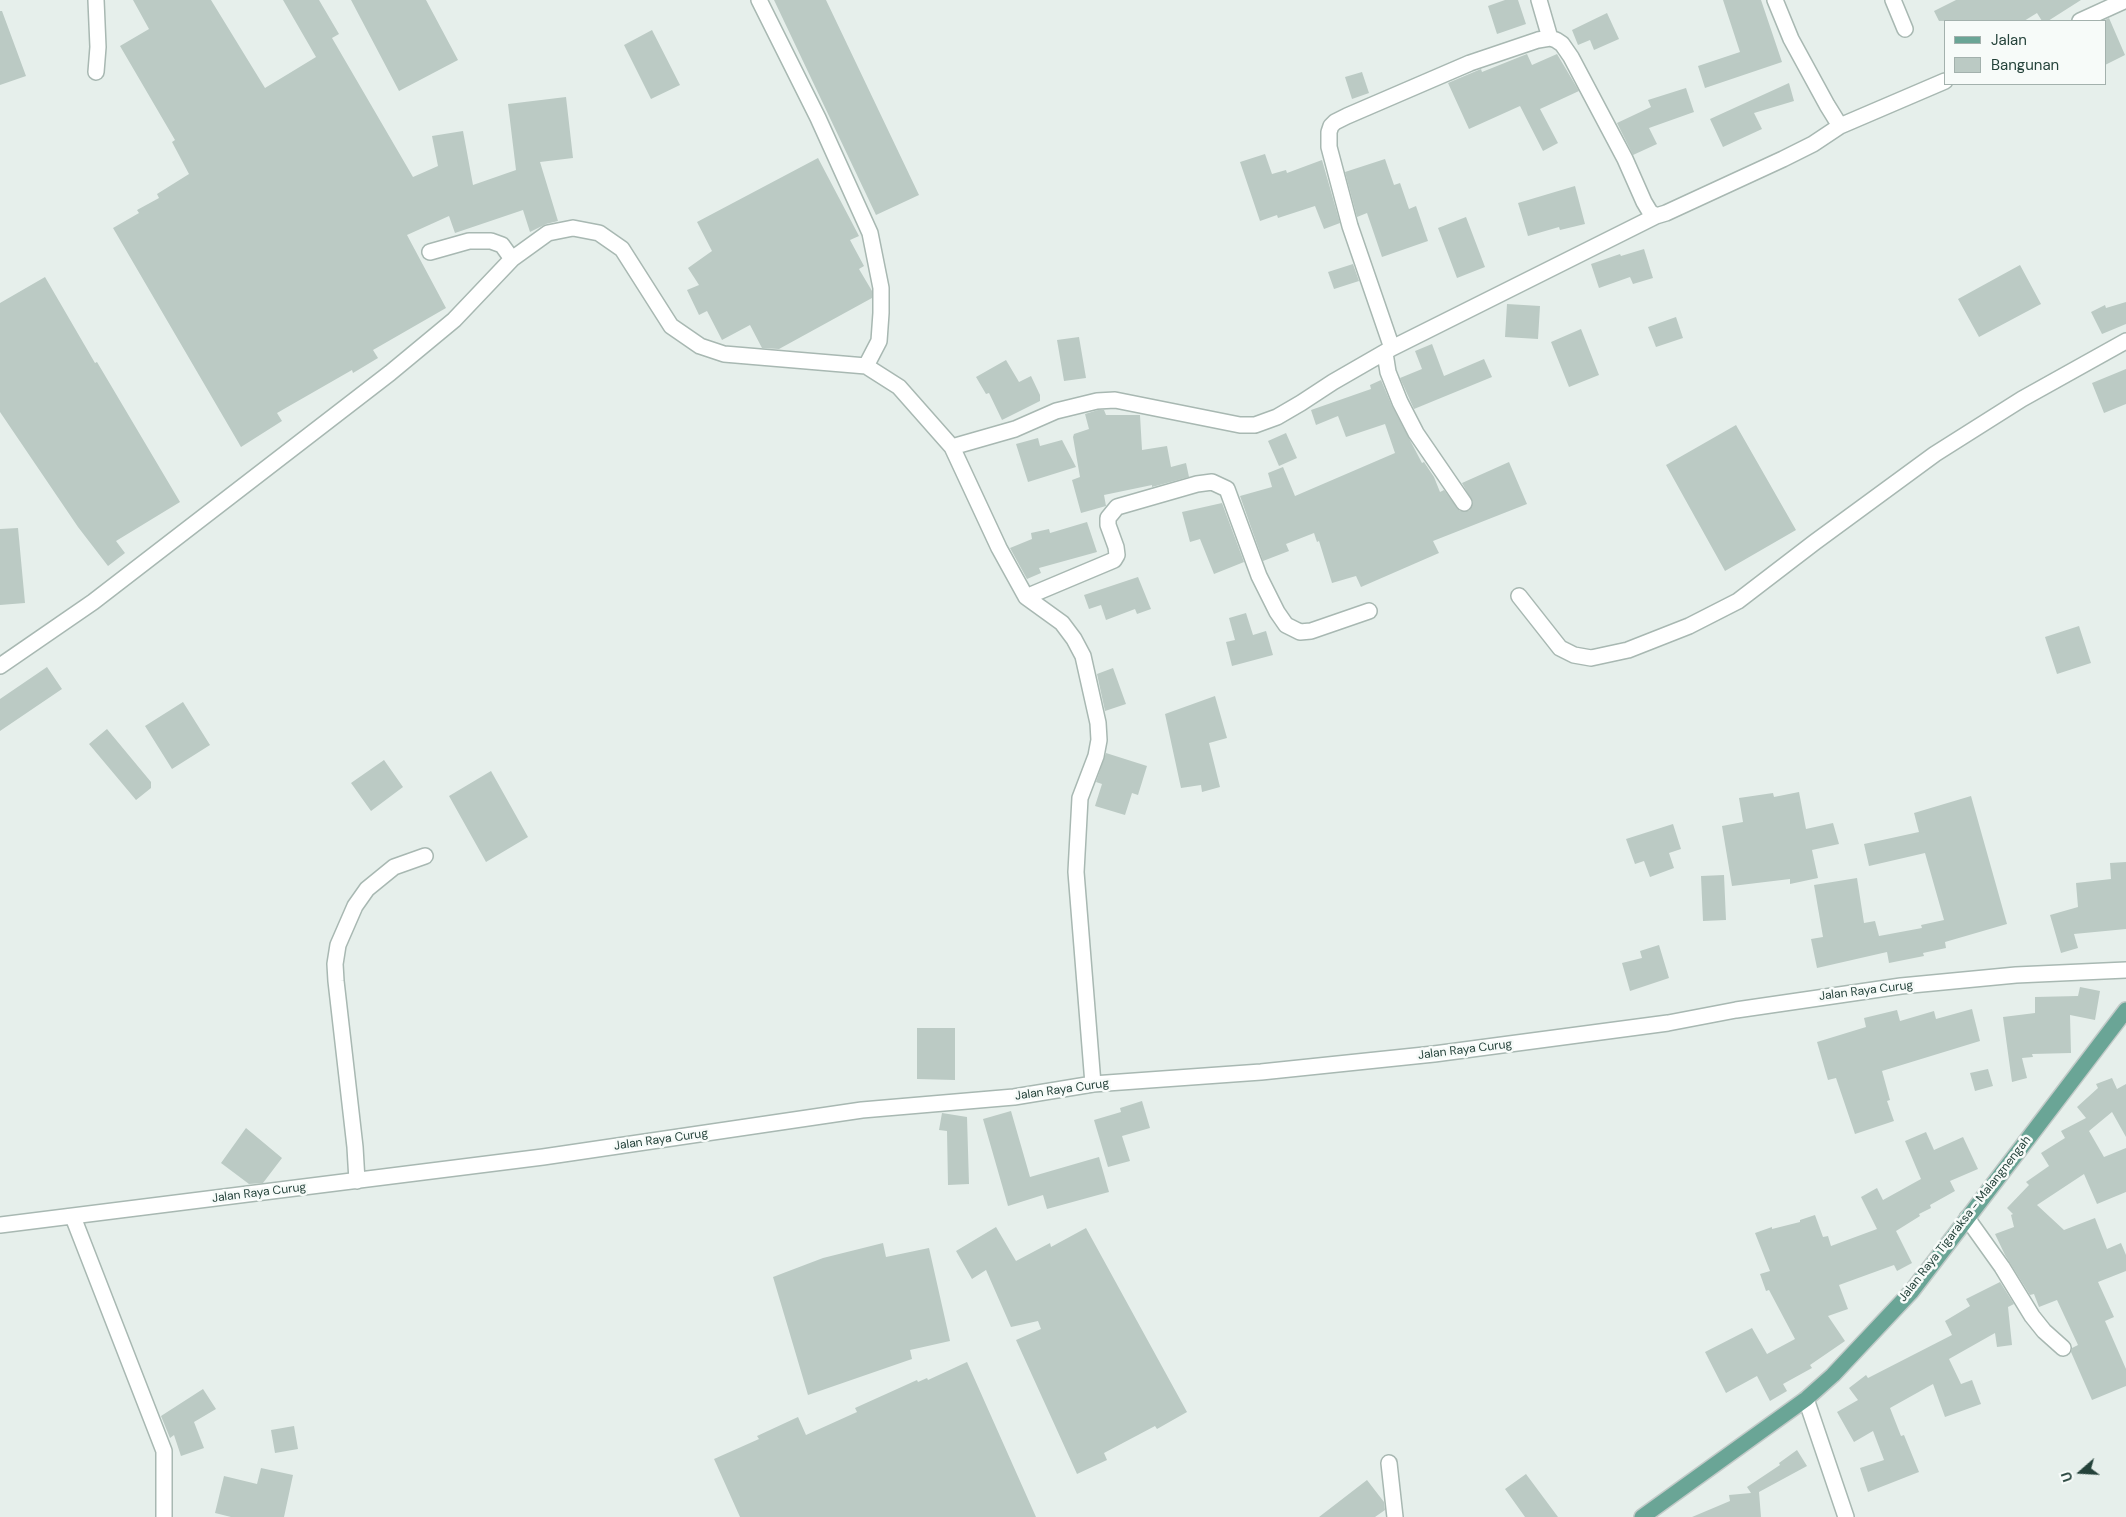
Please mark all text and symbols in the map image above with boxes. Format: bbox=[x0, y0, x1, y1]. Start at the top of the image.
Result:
legend bbox=[1944, 20, 2106, 85]
text: Jalan bbox=[1991, 30, 2027, 50]
text: Bangunan bbox=[1991, 55, 2059, 75]
street label: Jalan Raya Curug bbox=[1818, 978, 1914, 1004]
street label: Jalan Raya Curug bbox=[1417, 1037, 1513, 1063]
street label: Jalan Raya Curug bbox=[1014, 1076, 1110, 1104]
street label: Jalan Raya Curug bbox=[613, 1126, 709, 1154]
street label: Jalan Raya Tigaraksa - Malangnengah bbox=[1896, 1133, 2034, 1305]
street label: Jalan Raya Curug bbox=[211, 1180, 307, 1206]
north arrow bbox=[2056, 1447, 2106, 1497]
text: U bbox=[2057, 1469, 2077, 1484]

